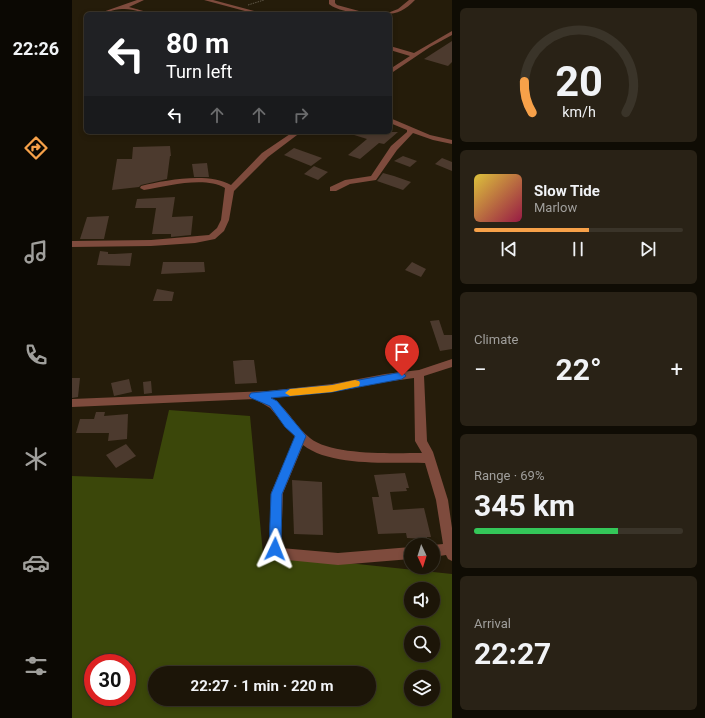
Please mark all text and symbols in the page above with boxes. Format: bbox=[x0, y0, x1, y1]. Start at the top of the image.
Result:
text: 80 m bbox=[166, 27, 229, 60]
icon: left bbox=[100, 28, 152, 80]
text: 22:26 bbox=[13, 38, 59, 59]
text: 20 bbox=[555, 57, 602, 106]
text: Turn left bbox=[166, 61, 232, 82]
icon: left bbox=[164, 104, 186, 126]
icon: ahead bbox=[206, 104, 228, 126]
icon: ahead bbox=[248, 104, 270, 126]
icon: right bbox=[290, 104, 312, 126]
text: km/h bbox=[562, 104, 595, 120]
icon: directions bbox=[22, 134, 50, 162]
text: Slow Tide bbox=[534, 182, 600, 200]
text: Marlow bbox=[534, 200, 577, 215]
icon: music bbox=[22, 238, 50, 266]
icon: previous bbox=[498, 238, 520, 260]
icon: pause bbox=[567, 238, 589, 260]
icon: next bbox=[637, 238, 659, 260]
text: Climate bbox=[474, 332, 518, 347]
pin bbox=[385, 335, 419, 376]
icon: phone bbox=[22, 341, 50, 369]
icon: arrive bbox=[391, 341, 413, 363]
text: 22° bbox=[555, 352, 602, 387]
text: − bbox=[474, 357, 487, 382]
text: + bbox=[671, 357, 683, 382]
icon: climate bbox=[22, 445, 50, 473]
text: Range · 69% bbox=[474, 468, 544, 483]
text: 345 km bbox=[474, 488, 575, 523]
position arrow bbox=[254, 528, 296, 570]
north arrow bbox=[404, 538, 440, 574]
map controls bbox=[404, 538, 440, 706]
icon: car bbox=[22, 549, 50, 577]
button: sound bbox=[404, 582, 440, 618]
text: Arrival bbox=[474, 616, 511, 631]
button: search bbox=[404, 626, 440, 662]
text: 22:27 bbox=[474, 636, 551, 671]
icon: filters bbox=[22, 652, 50, 680]
speed limit sign: 30 bbox=[84, 654, 136, 706]
button: layers bbox=[404, 670, 440, 706]
text: 22:27 · 1 min · 220 m bbox=[191, 677, 333, 695]

